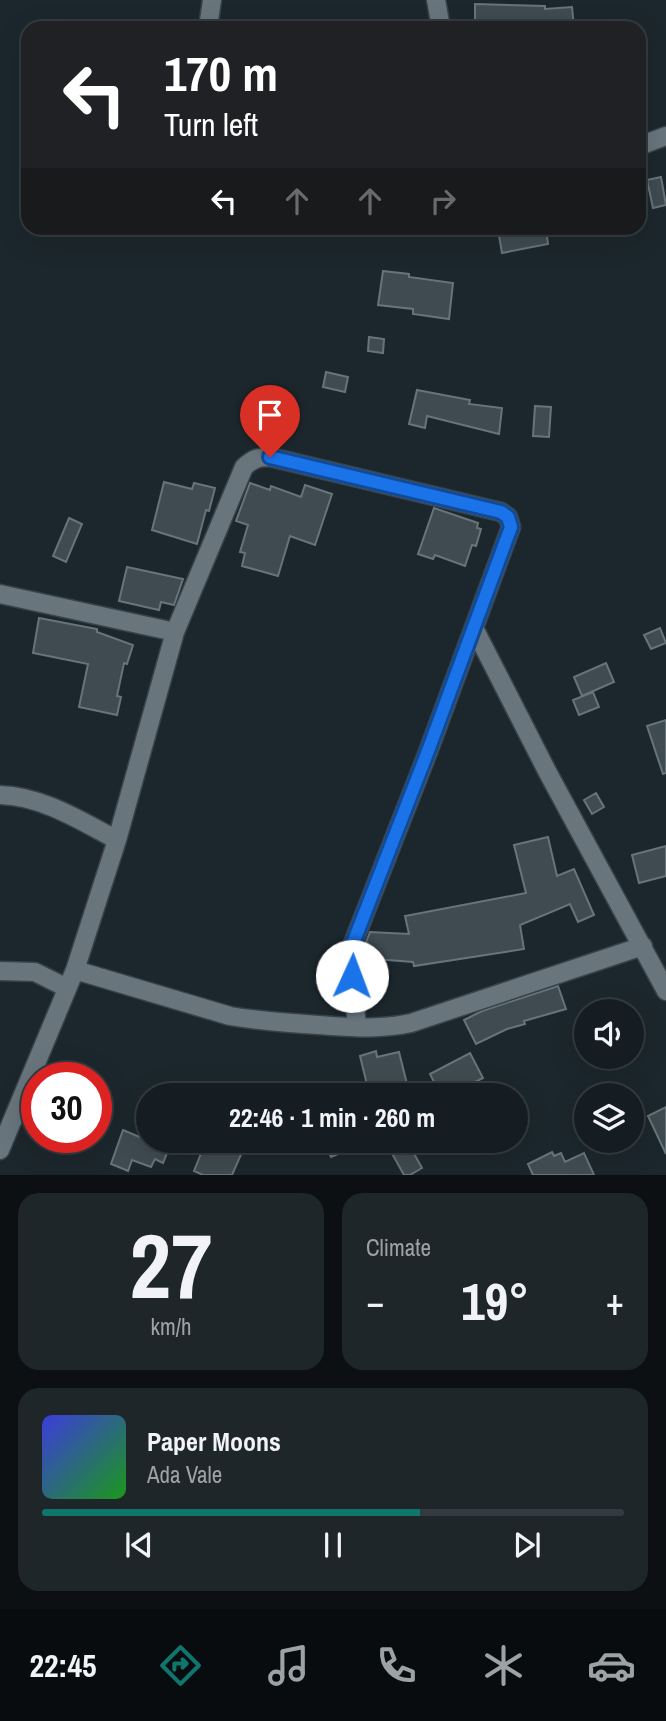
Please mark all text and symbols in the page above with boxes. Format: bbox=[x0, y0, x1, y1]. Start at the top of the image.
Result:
text: 170 m bbox=[164, 40, 278, 106]
icon: left bbox=[49, 49, 140, 140]
text: Turn left bbox=[164, 103, 258, 146]
icon: left bbox=[205, 182, 243, 220]
icon: ahead bbox=[278, 182, 316, 220]
icon: ahead bbox=[351, 182, 389, 220]
icon: right bbox=[424, 182, 462, 220]
pin bbox=[240, 385, 300, 457]
icon: arrive bbox=[251, 396, 289, 434]
position arrow bbox=[315, 939, 389, 1013]
map controls bbox=[574, 999, 644, 1153]
button: sound bbox=[574, 999, 644, 1069]
speed limit sign: 30 bbox=[21, 1062, 112, 1153]
button: layers bbox=[574, 1083, 644, 1153]
text: 22:46 · 1 min · 260 m bbox=[229, 1100, 435, 1135]
text: 27 bbox=[130, 1204, 213, 1326]
text: Climate bbox=[366, 1232, 431, 1263]
text: 19° bbox=[461, 1266, 529, 1336]
text: − bbox=[366, 1276, 384, 1327]
text: + bbox=[606, 1276, 624, 1327]
text: km/h bbox=[151, 1311, 191, 1342]
text: Paper Moons bbox=[147, 1424, 281, 1459]
text: Ada Vale bbox=[147, 1459, 222, 1490]
icon: previous bbox=[120, 1526, 158, 1564]
icon: pause bbox=[314, 1526, 352, 1564]
icon: next bbox=[508, 1526, 546, 1564]
icon: directions bbox=[156, 1641, 205, 1690]
icon: music bbox=[264, 1641, 313, 1690]
icon: phone bbox=[372, 1641, 421, 1690]
icon: climate bbox=[479, 1641, 528, 1690]
icon: car bbox=[587, 1641, 636, 1690]
text: 22:45 bbox=[29, 1644, 97, 1687]

